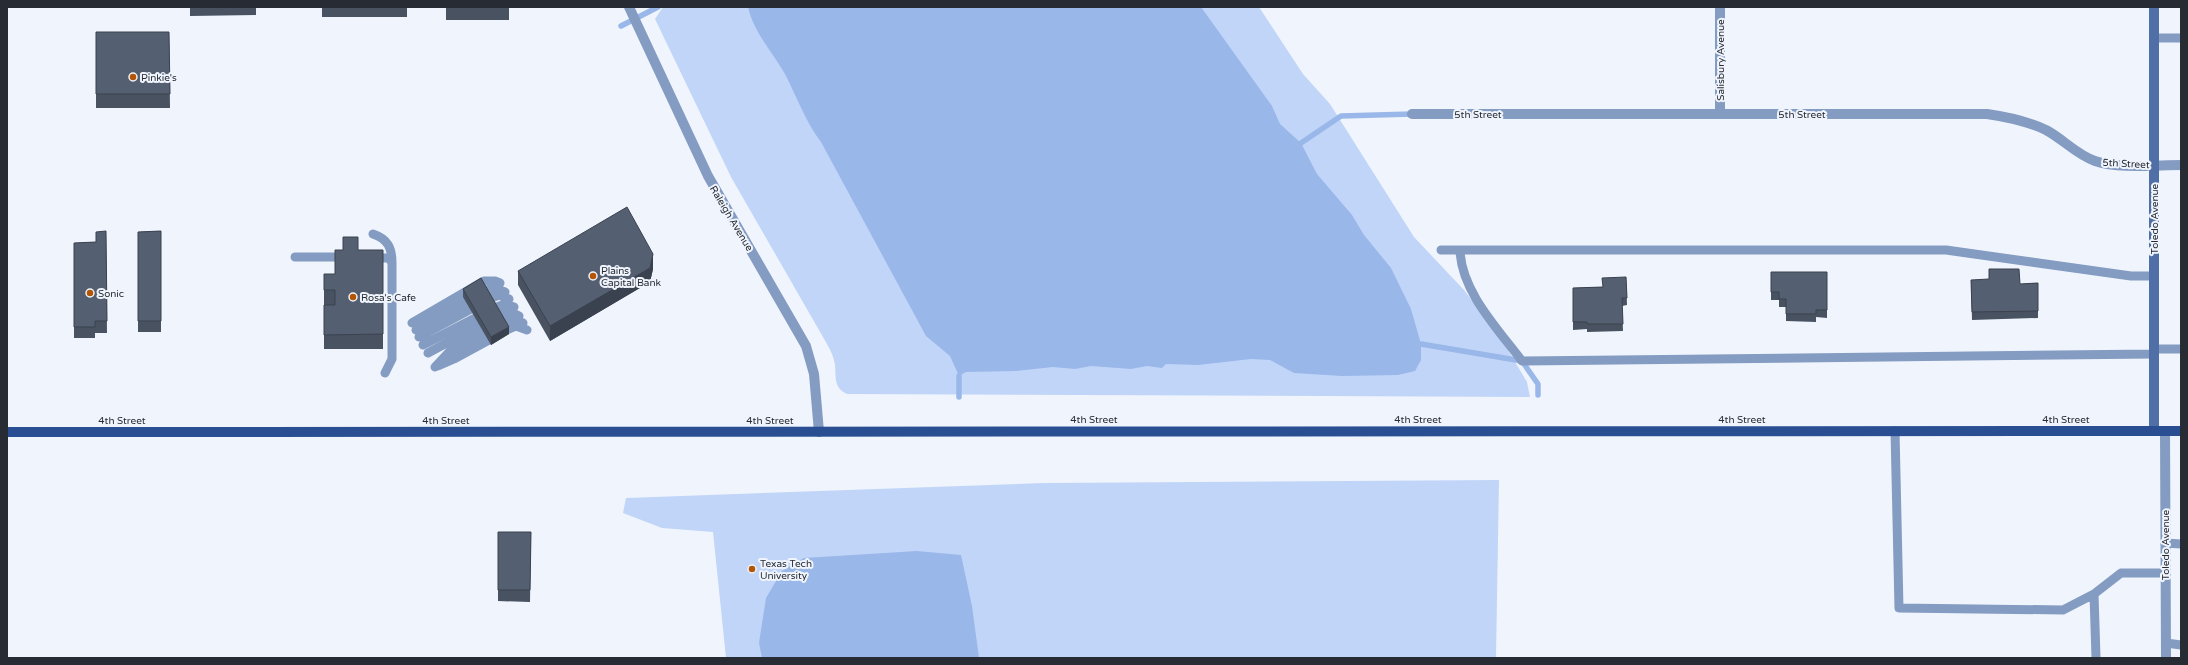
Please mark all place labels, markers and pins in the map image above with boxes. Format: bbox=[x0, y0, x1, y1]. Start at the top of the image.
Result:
marker: Pinkie's bbox=[128, 72, 138, 82]
place label: Pinkie's bbox=[141, 72, 177, 84]
place label: Plains Capital Bank bbox=[601, 265, 662, 289]
marker: Plains Capital Bank bbox=[588, 271, 598, 281]
marker: Sonic bbox=[85, 288, 95, 298]
place label: Sonic bbox=[98, 288, 124, 300]
marker: Rosa's Cafe bbox=[348, 292, 358, 302]
place label: Rosa's Cafe bbox=[361, 292, 416, 304]
place label: Texas Tech University bbox=[760, 558, 812, 582]
marker: Texas Tech University bbox=[747, 564, 757, 574]

